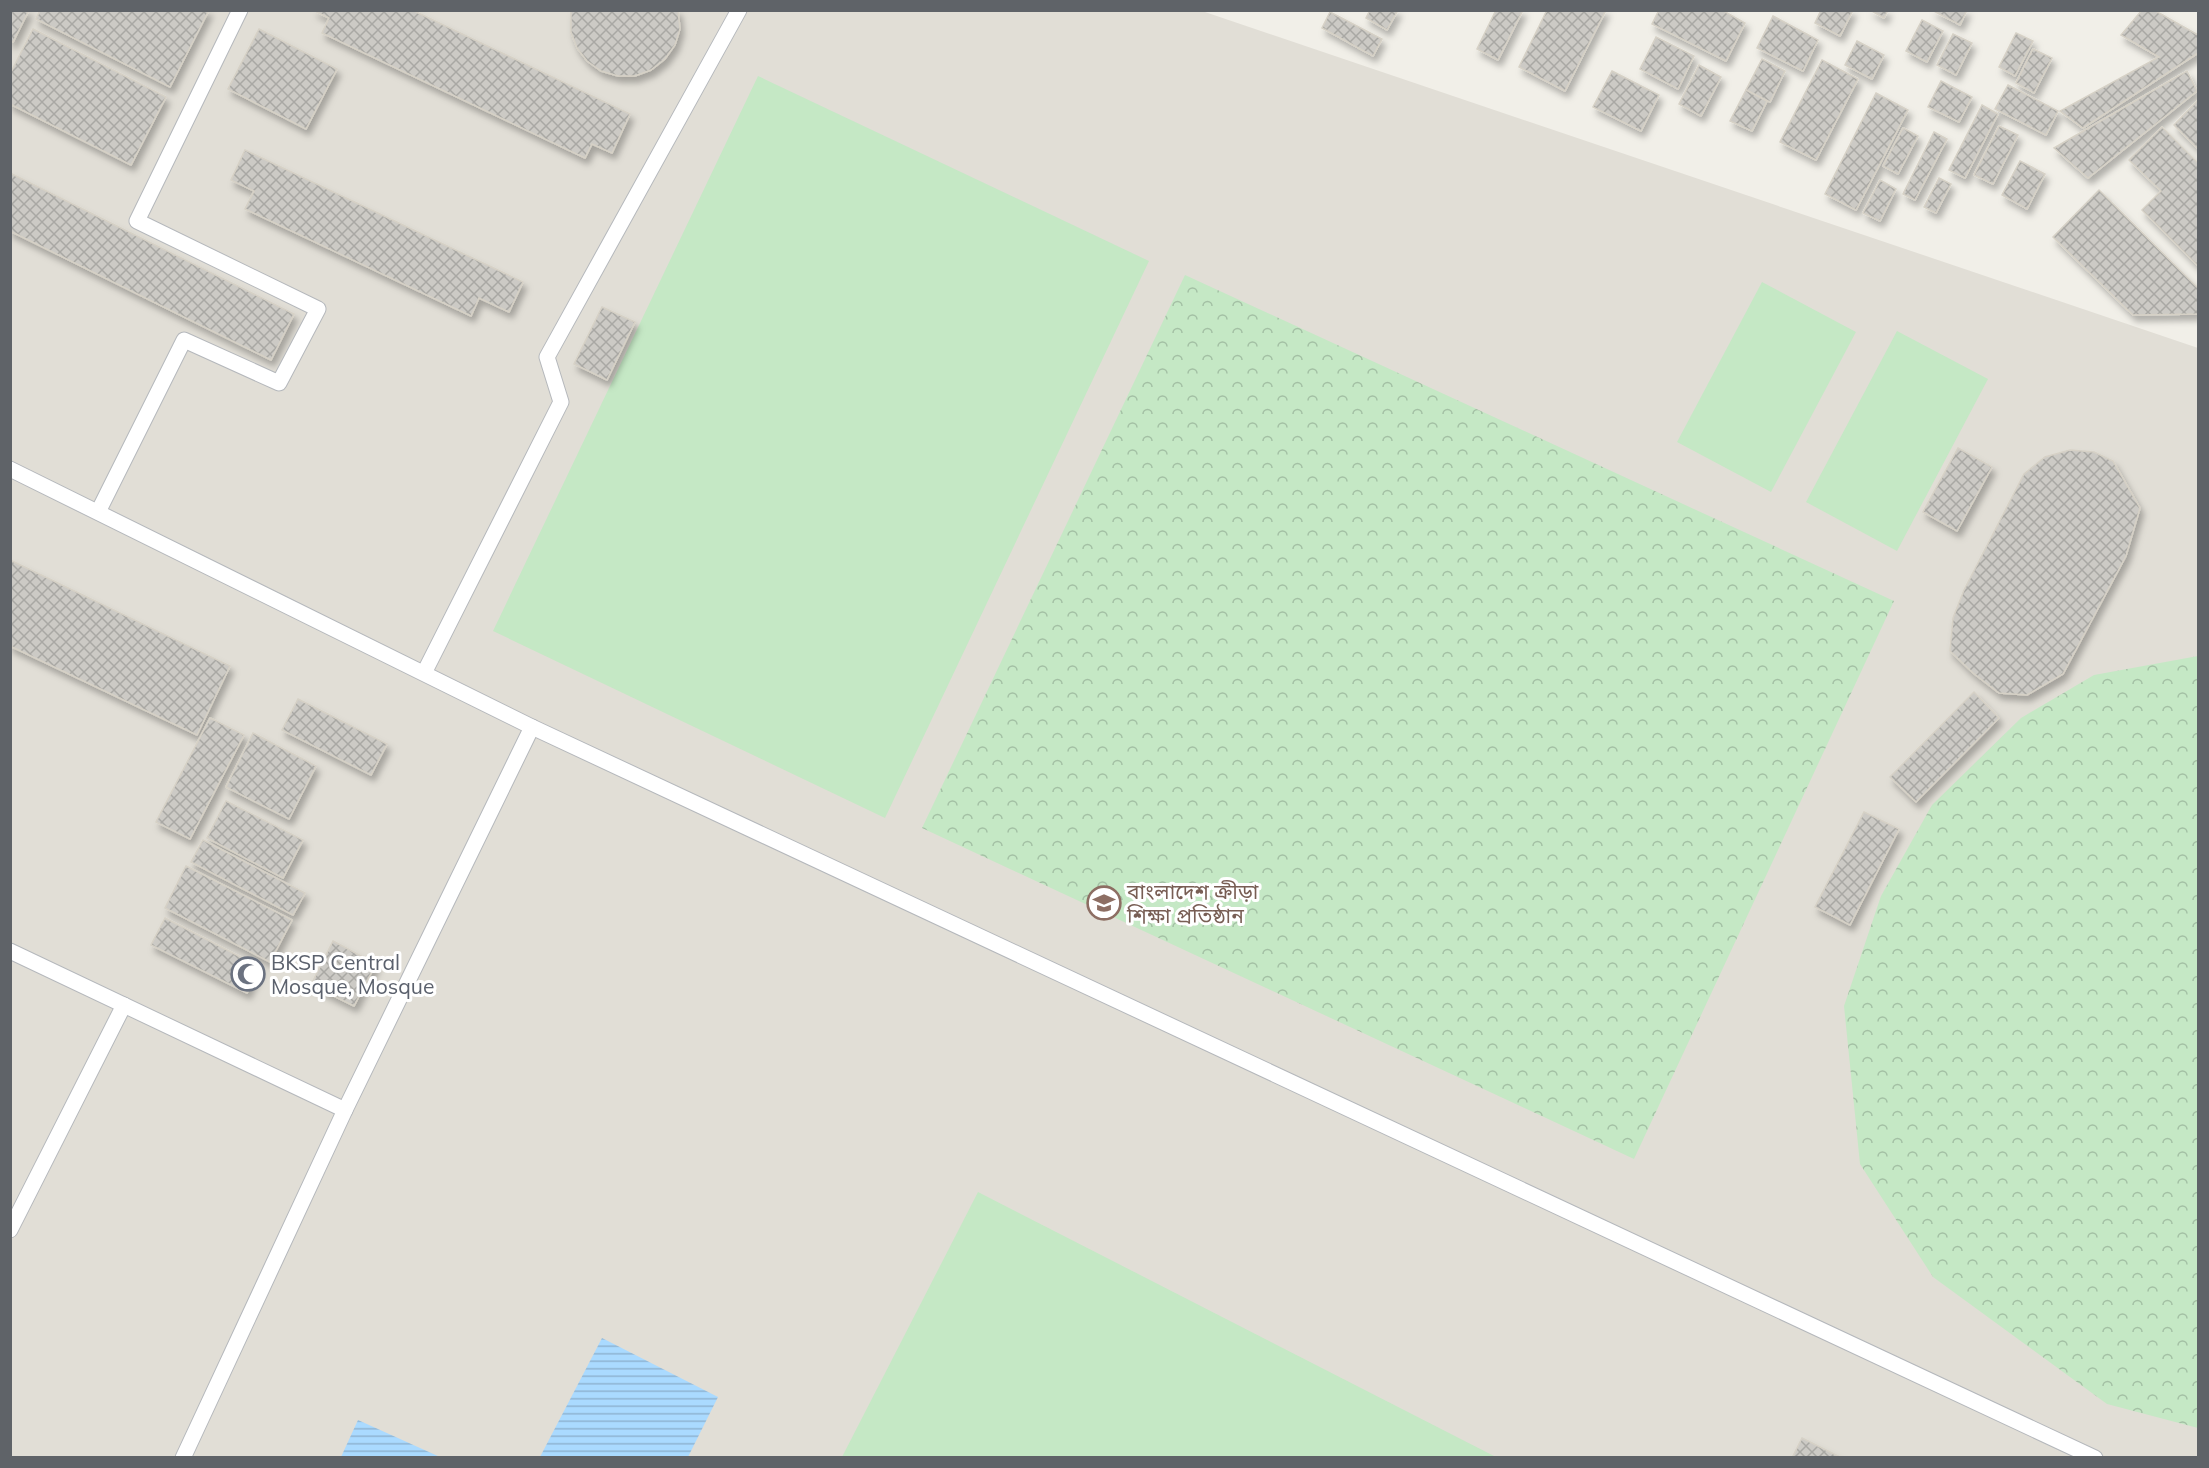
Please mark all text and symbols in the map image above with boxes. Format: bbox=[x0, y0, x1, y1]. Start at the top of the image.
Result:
place label: বাংলাদেশ ক্রীড়া শিক্ষা প্রতিষ্ঠান bbox=[1126, 878, 1259, 928]
school or university icon: বাংলাদেশ ক্রীড়া শিক্ষা প্রতিষ্ঠান bbox=[1086, 885, 1122, 921]
place label: BKSP Central Mosque, Mosque bbox=[271, 949, 434, 999]
mosque icon: BKSP Central Mosque, Mosque bbox=[230, 956, 266, 992]

